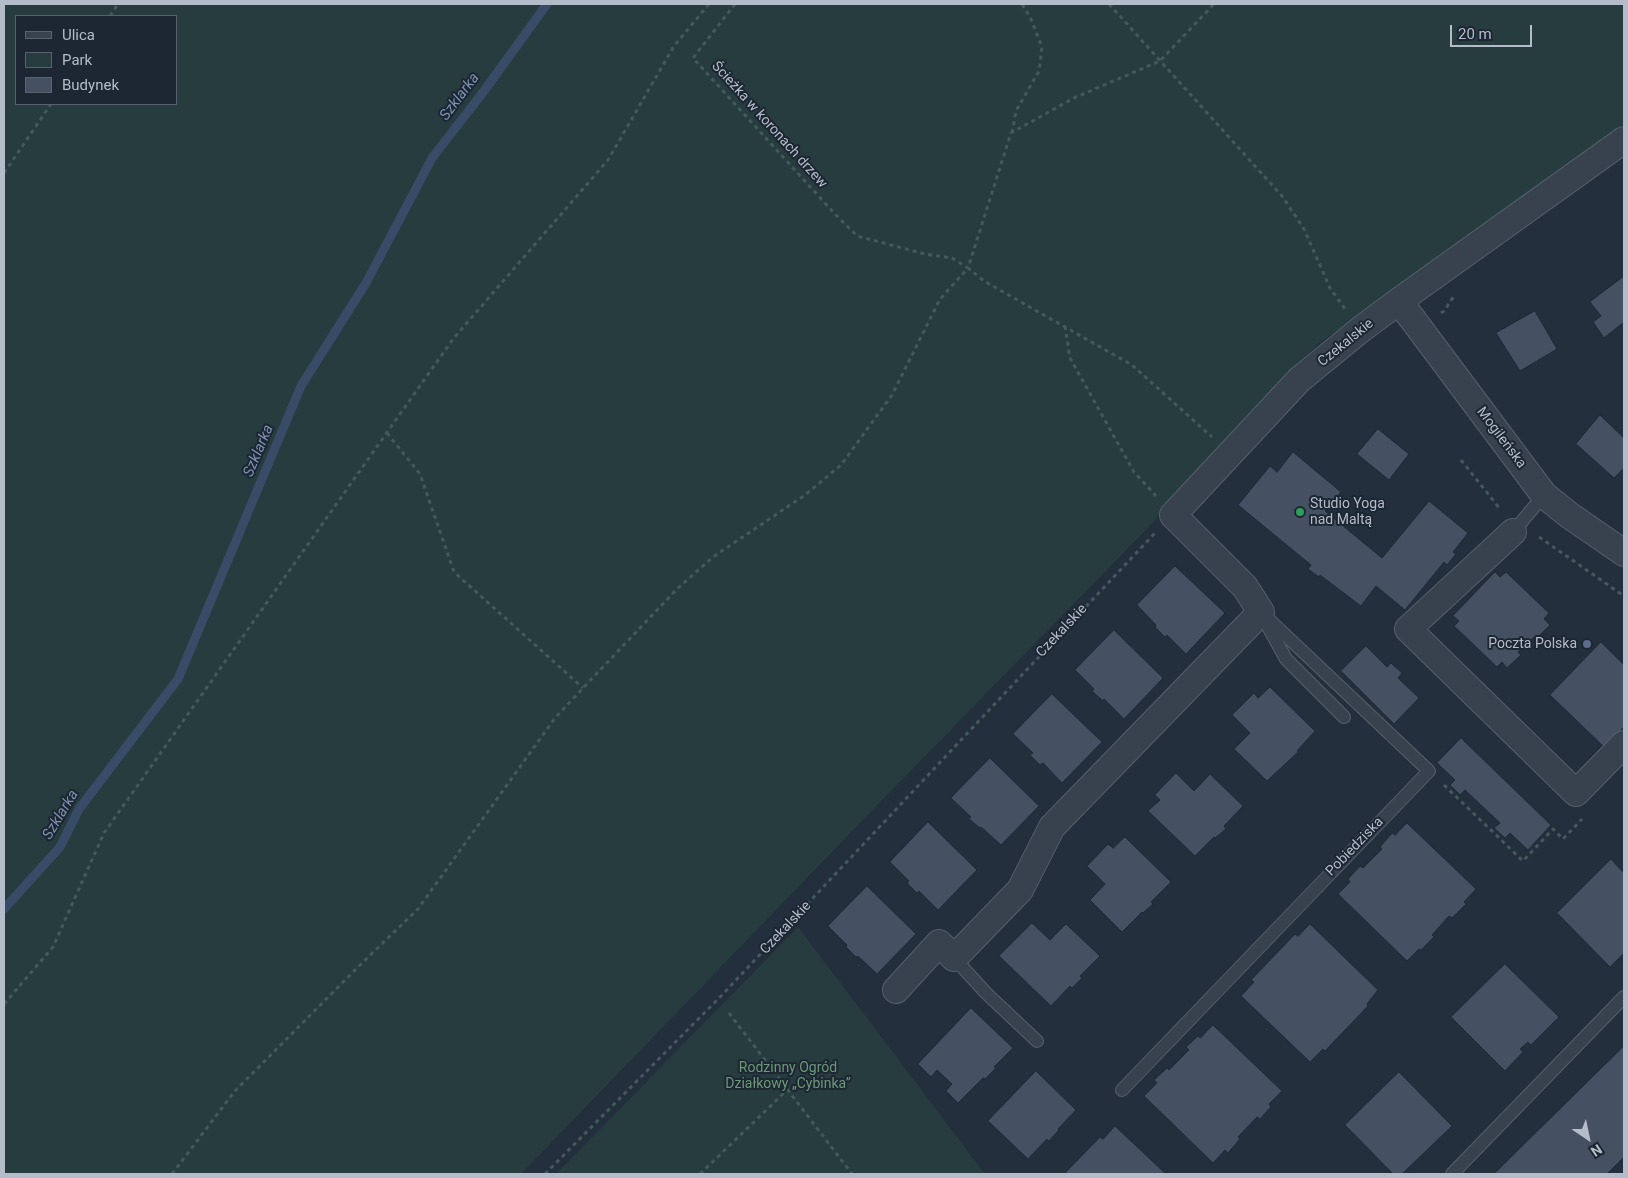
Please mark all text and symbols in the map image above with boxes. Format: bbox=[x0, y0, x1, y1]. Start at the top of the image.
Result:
legend bbox=[15, 15, 178, 105]
scale bar bbox=[1453, 15, 1536, 47]
text: 20 m bbox=[1458, 25, 1492, 43]
text: Ulica bbox=[62, 26, 95, 44]
text: Park bbox=[62, 51, 92, 69]
street label: Ścieżka w koronach drzew bbox=[708, 58, 830, 192]
water label: Szklarka bbox=[436, 70, 484, 124]
text: Budynek bbox=[62, 76, 119, 94]
street label: Czekalskie bbox=[1315, 316, 1377, 370]
street label: Mogileńska bbox=[1473, 404, 1529, 472]
water label: Szklarka bbox=[240, 422, 278, 480]
place label: Studio Yoga nad Maltą bbox=[1310, 496, 1385, 528]
marker: Studio Yoga nad Maltą bbox=[1294, 506, 1306, 518]
street label: Czekalskie bbox=[1033, 601, 1091, 661]
place label: Poczta Polska bbox=[1488, 636, 1577, 652]
marker: Poczta Polska bbox=[1581, 638, 1593, 650]
water label: Szklarka bbox=[39, 787, 83, 843]
street label: Pobiedziska bbox=[1323, 814, 1387, 880]
street label: Czekalskie bbox=[757, 898, 815, 958]
park label: Rodzinny Ogród Działkowy „Cybinka” bbox=[725, 1060, 851, 1092]
north arrow bbox=[1563, 1113, 1613, 1163]
text: N bbox=[1588, 1141, 1605, 1160]

